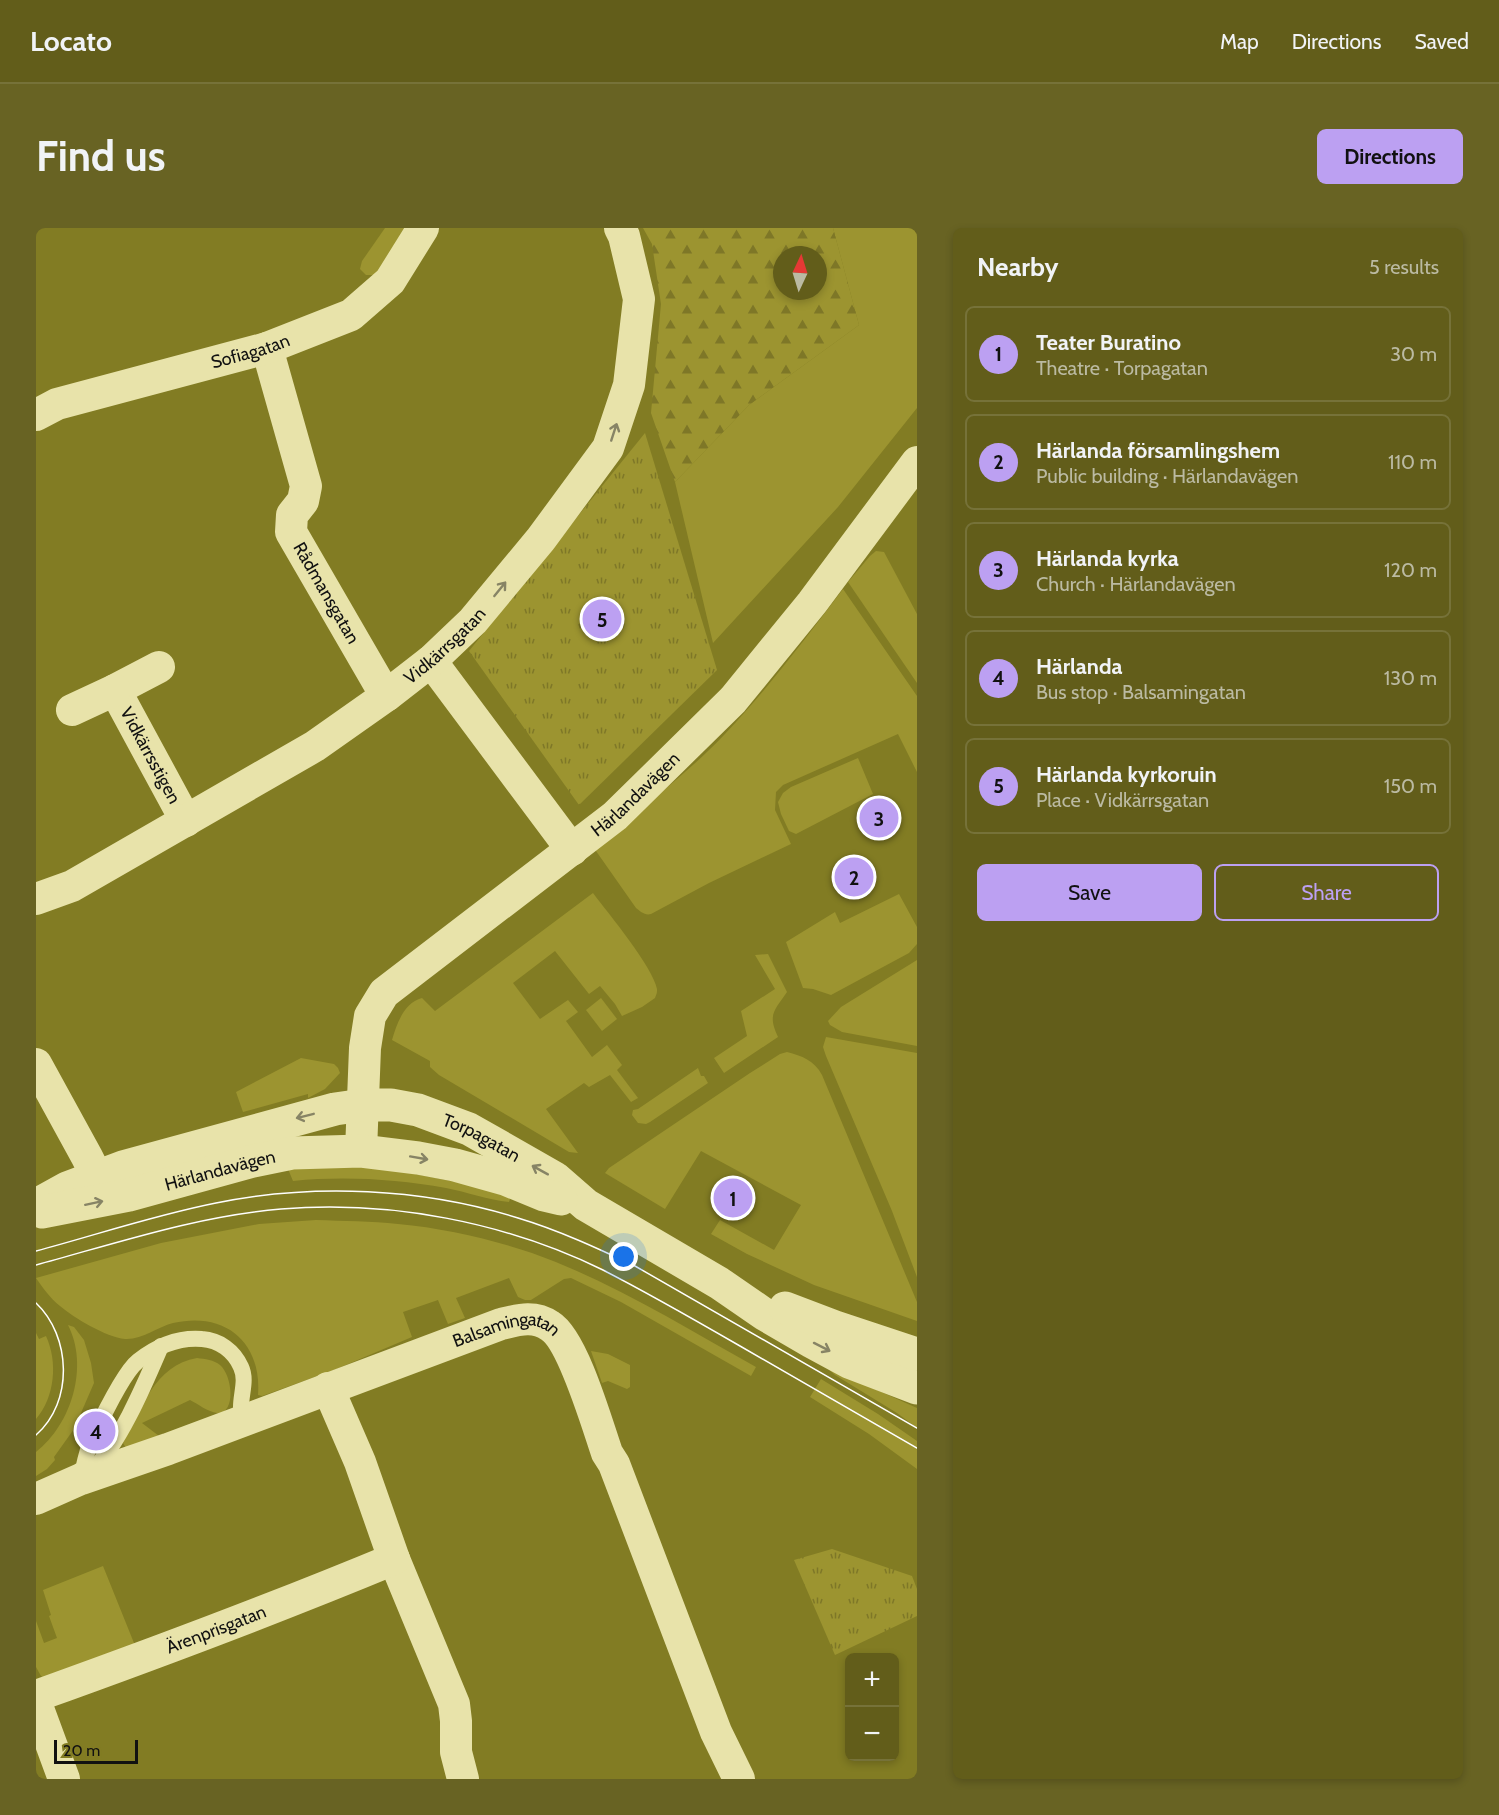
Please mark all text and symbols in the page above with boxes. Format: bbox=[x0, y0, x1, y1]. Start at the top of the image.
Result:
text: Locato bbox=[30, 24, 112, 58]
text: Map bbox=[1220, 29, 1259, 54]
text: Directions bbox=[1292, 29, 1381, 54]
text: Saved bbox=[1414, 29, 1469, 54]
button: Directions bbox=[1317, 129, 1463, 184]
text: Find us bbox=[36, 130, 165, 182]
north arrow bbox=[773, 246, 827, 300]
text: Nearby bbox=[977, 251, 1058, 283]
text: 5 results bbox=[1369, 255, 1439, 279]
street label: Sofiagatan bbox=[209, 329, 293, 373]
text: Teater Buratino bbox=[1036, 329, 1181, 356]
text: 1 bbox=[995, 342, 1002, 366]
text: 30 m bbox=[1390, 342, 1437, 366]
text: Theatre · Torpagatan bbox=[1036, 356, 1208, 380]
one-way arrow bbox=[609, 423, 620, 442]
text: Härlanda församlingshem bbox=[1036, 437, 1280, 464]
text: 2 bbox=[993, 450, 1004, 474]
text: 110 m bbox=[1388, 450, 1437, 474]
text: Public building · Härlandavägen bbox=[1036, 464, 1299, 488]
street label: Rådmansgatan bbox=[288, 538, 364, 648]
text: Härlanda kyrka bbox=[1036, 545, 1179, 572]
text: 3 bbox=[993, 558, 1004, 582]
text: 120 m bbox=[1384, 558, 1437, 582]
text: Church · Härlandavägen bbox=[1036, 572, 1236, 596]
one-way arrow bbox=[493, 582, 507, 597]
pin: 5 bbox=[582, 596, 622, 642]
street label: Vidkärrsgatan bbox=[400, 603, 490, 689]
text: Härlanda bbox=[1036, 653, 1122, 680]
text: 4 bbox=[992, 666, 1005, 690]
text: 130 m bbox=[1384, 666, 1437, 690]
text: Bus stop · Balsamingatan bbox=[1036, 680, 1246, 704]
street label: Vidkärrsstigen bbox=[115, 703, 186, 808]
street label: Härlandavägen bbox=[587, 748, 684, 841]
text: Härlanda kyrkoruin bbox=[1036, 761, 1217, 788]
text: 5 bbox=[993, 774, 1004, 798]
text: 150 m bbox=[1384, 774, 1437, 798]
text: Place · Vidkärrsgatan bbox=[1036, 788, 1209, 812]
pin: 3 bbox=[860, 796, 898, 840]
pin: 2 bbox=[834, 854, 874, 900]
button: Save bbox=[977, 864, 1202, 921]
button: Share bbox=[1214, 864, 1439, 921]
street label: Torpagatan bbox=[439, 1109, 524, 1167]
one-way arrow bbox=[296, 1111, 315, 1123]
street label: Härlandavägen bbox=[162, 1146, 277, 1196]
one-way arrow bbox=[409, 1153, 429, 1164]
one-way arrow bbox=[532, 1164, 549, 1176]
pin: 1 bbox=[714, 1176, 752, 1220]
one-way arrow bbox=[83, 1197, 103, 1208]
your location bbox=[609, 1242, 638, 1271]
street label: Balsamingatan bbox=[450, 1308, 565, 1352]
one-way arrow bbox=[812, 1342, 830, 1353]
pin: 4 bbox=[76, 1408, 116, 1454]
street label: Ärenprisgatan bbox=[163, 1600, 269, 1658]
map controls bbox=[845, 1653, 899, 1761]
button: + bbox=[845, 1653, 899, 1707]
button: − bbox=[845, 1707, 899, 1761]
scale bar bbox=[54, 1737, 138, 1764]
text: 20 m bbox=[63, 1741, 100, 1760]

